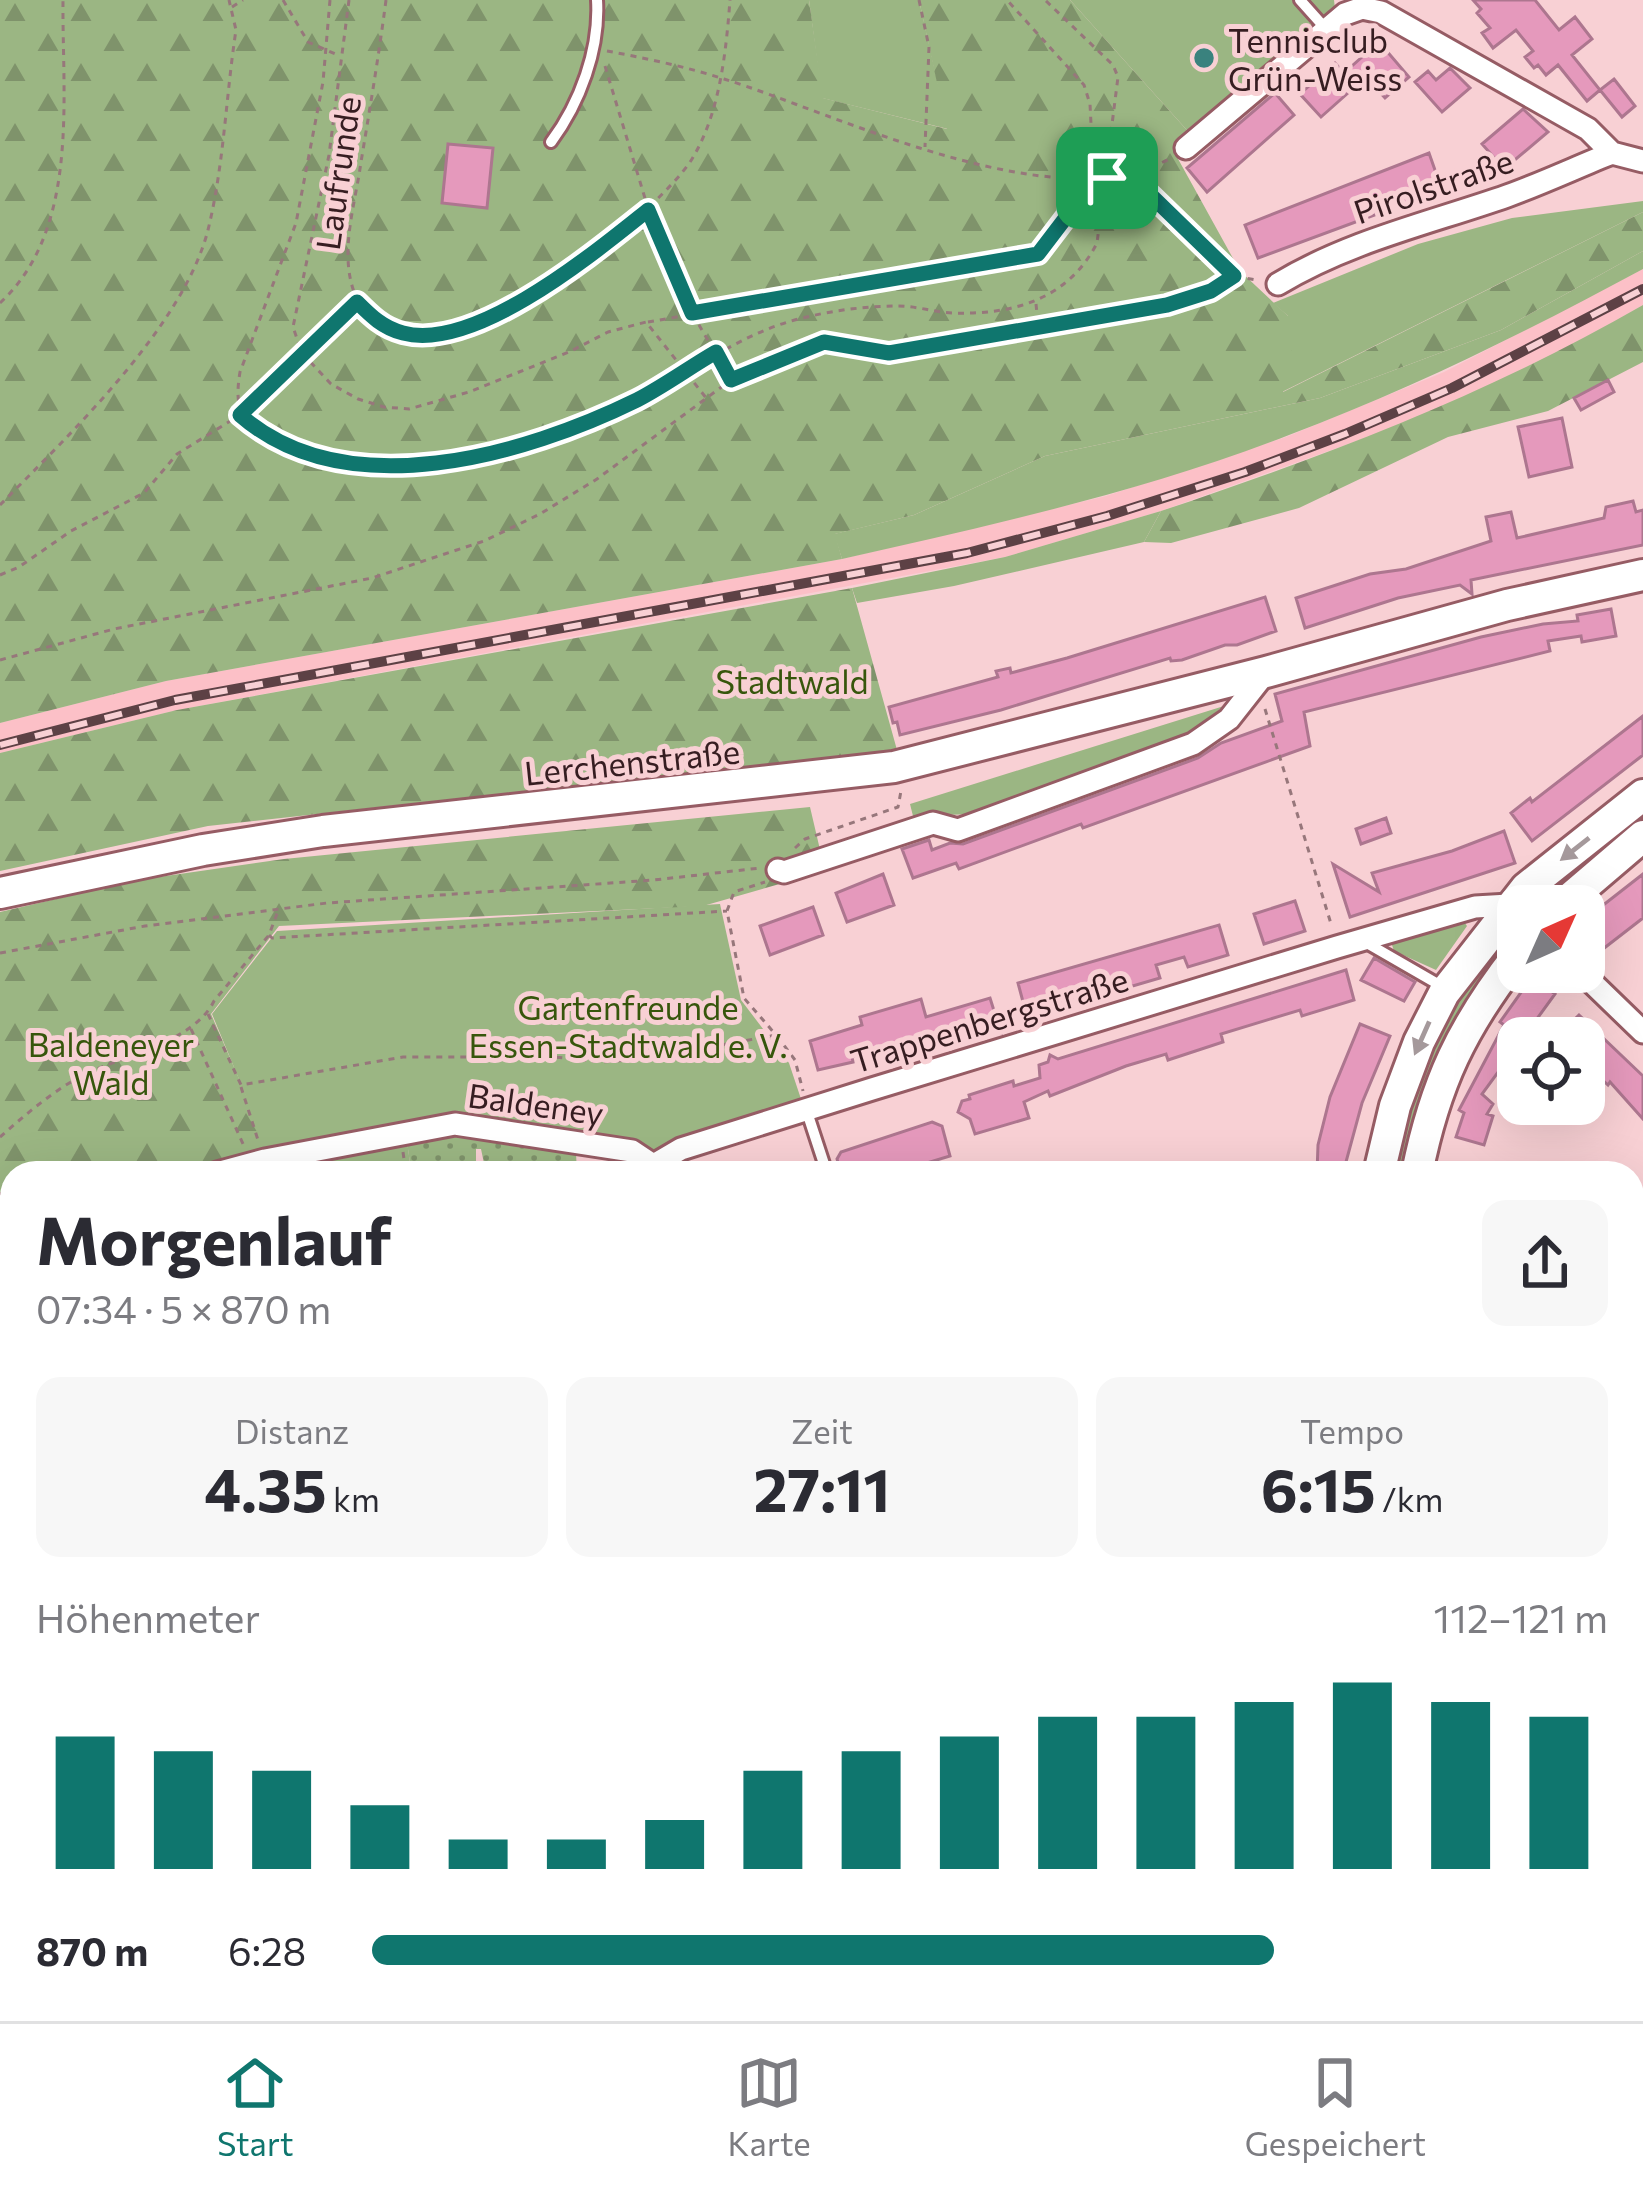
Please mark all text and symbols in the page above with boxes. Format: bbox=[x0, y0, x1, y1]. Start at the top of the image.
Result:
place label: Tennisclub Grün-Weiss bbox=[1228, 19, 1402, 98]
marker: Tennisclub Grün-Weiss bbox=[1191, 45, 1217, 71]
street label: Laufrunde bbox=[306, 94, 368, 252]
pin bbox=[1056, 127, 1158, 229]
street label: Pirolstraße bbox=[1348, 139, 1518, 231]
icon: arrive bbox=[1074, 145, 1140, 211]
park label: Stadtwald bbox=[715, 660, 869, 701]
street label: Lerchenstraße bbox=[522, 729, 742, 793]
one-way arrow bbox=[1559, 836, 1590, 861]
north arrow bbox=[1497, 885, 1605, 993]
map controls bbox=[1497, 885, 1605, 1125]
street label: Trappenbergstraße bbox=[845, 957, 1133, 1081]
park label: Gartenfreunde Essen-Stadtwald e. V. bbox=[469, 986, 787, 1065]
button: locate bbox=[1497, 1017, 1605, 1125]
one-way arrow bbox=[1412, 1021, 1432, 1056]
park label: Baldeneyer Wald bbox=[28, 1023, 194, 1102]
street label: Baldeney bbox=[466, 1073, 606, 1133]
text: Morgenlauf bbox=[36, 1198, 392, 1279]
button: share bbox=[1482, 1200, 1608, 1326]
text: 07:34 · 5 × 870 m bbox=[36, 1284, 331, 1332]
text: Distanz bbox=[235, 1410, 349, 1451]
text: Zeit bbox=[791, 1410, 853, 1451]
text: Tempo bbox=[1300, 1410, 1404, 1451]
text: 4.35 bbox=[204, 1451, 327, 1524]
text: 27:11 bbox=[754, 1451, 890, 1524]
text: 6:15 bbox=[1261, 1451, 1376, 1524]
text: km bbox=[327, 1478, 380, 1519]
text: /km bbox=[1376, 1478, 1443, 1519]
text: Höhenmeter bbox=[36, 1593, 260, 1641]
text: 112–121 m bbox=[1434, 1593, 1608, 1641]
text: 870 m bbox=[36, 1926, 148, 1974]
text: 6:28 bbox=[228, 1926, 306, 1974]
tab: Start bbox=[217, 2050, 293, 2163]
tab: Karte bbox=[727, 2050, 811, 2163]
tab: Gespeichert bbox=[1245, 2050, 1426, 2163]

